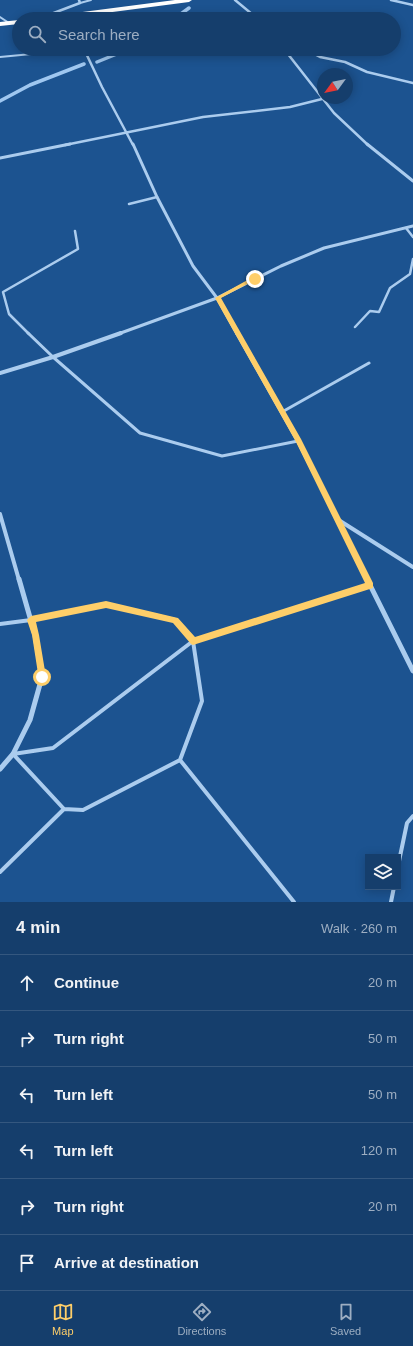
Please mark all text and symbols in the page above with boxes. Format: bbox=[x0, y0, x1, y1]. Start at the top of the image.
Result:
search box bbox=[12, 12, 401, 56]
icon: search bbox=[26, 23, 48, 45]
text: Search here bbox=[58, 26, 140, 43]
north arrow bbox=[317, 68, 353, 104]
route end bbox=[246, 270, 264, 288]
route start bbox=[33, 668, 51, 686]
map controls bbox=[365, 854, 401, 890]
button: layers bbox=[365, 854, 401, 890]
text: 4 min bbox=[16, 918, 60, 937]
text: Walk · 260 m bbox=[321, 921, 397, 936]
icon: ahead bbox=[16, 972, 38, 994]
text: Continue bbox=[54, 974, 119, 991]
text: 20 m bbox=[368, 975, 397, 990]
icon: right bbox=[16, 1028, 38, 1050]
text: Turn right bbox=[54, 1030, 124, 1047]
text: 50 m bbox=[368, 1031, 397, 1046]
icon: left bbox=[16, 1084, 38, 1106]
text: Turn left bbox=[54, 1086, 113, 1103]
text: 50 m bbox=[368, 1087, 397, 1102]
icon: left bbox=[16, 1140, 38, 1162]
text: Turn left bbox=[54, 1142, 113, 1159]
text: 120 m bbox=[361, 1143, 397, 1158]
icon: right bbox=[16, 1196, 38, 1218]
text: Turn right bbox=[54, 1198, 124, 1215]
text: 20 m bbox=[368, 1199, 397, 1214]
icon: arrive bbox=[16, 1252, 38, 1274]
text: Arrive at destination bbox=[54, 1254, 199, 1271]
tab: Map bbox=[52, 1301, 74, 1337]
tab: Directions bbox=[177, 1301, 226, 1337]
tab: Saved bbox=[330, 1301, 361, 1337]

